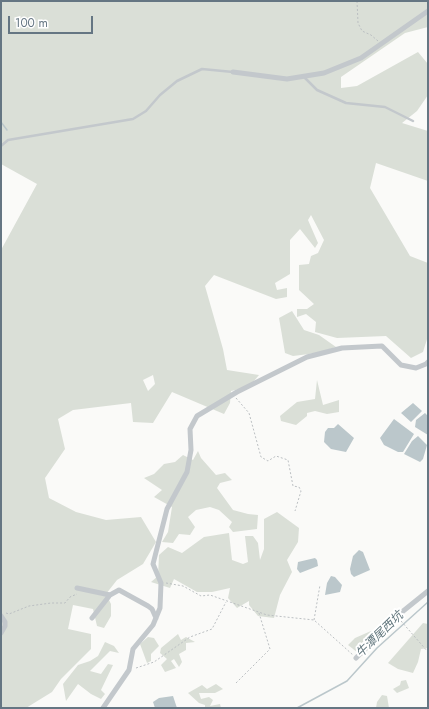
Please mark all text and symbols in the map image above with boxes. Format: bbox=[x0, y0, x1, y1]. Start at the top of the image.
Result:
scale bar bbox=[10, 8, 95, 34]
text: 100 m bbox=[15, 14, 48, 32]
water label: 牛潭尾西坑 bbox=[353, 609, 407, 661]

